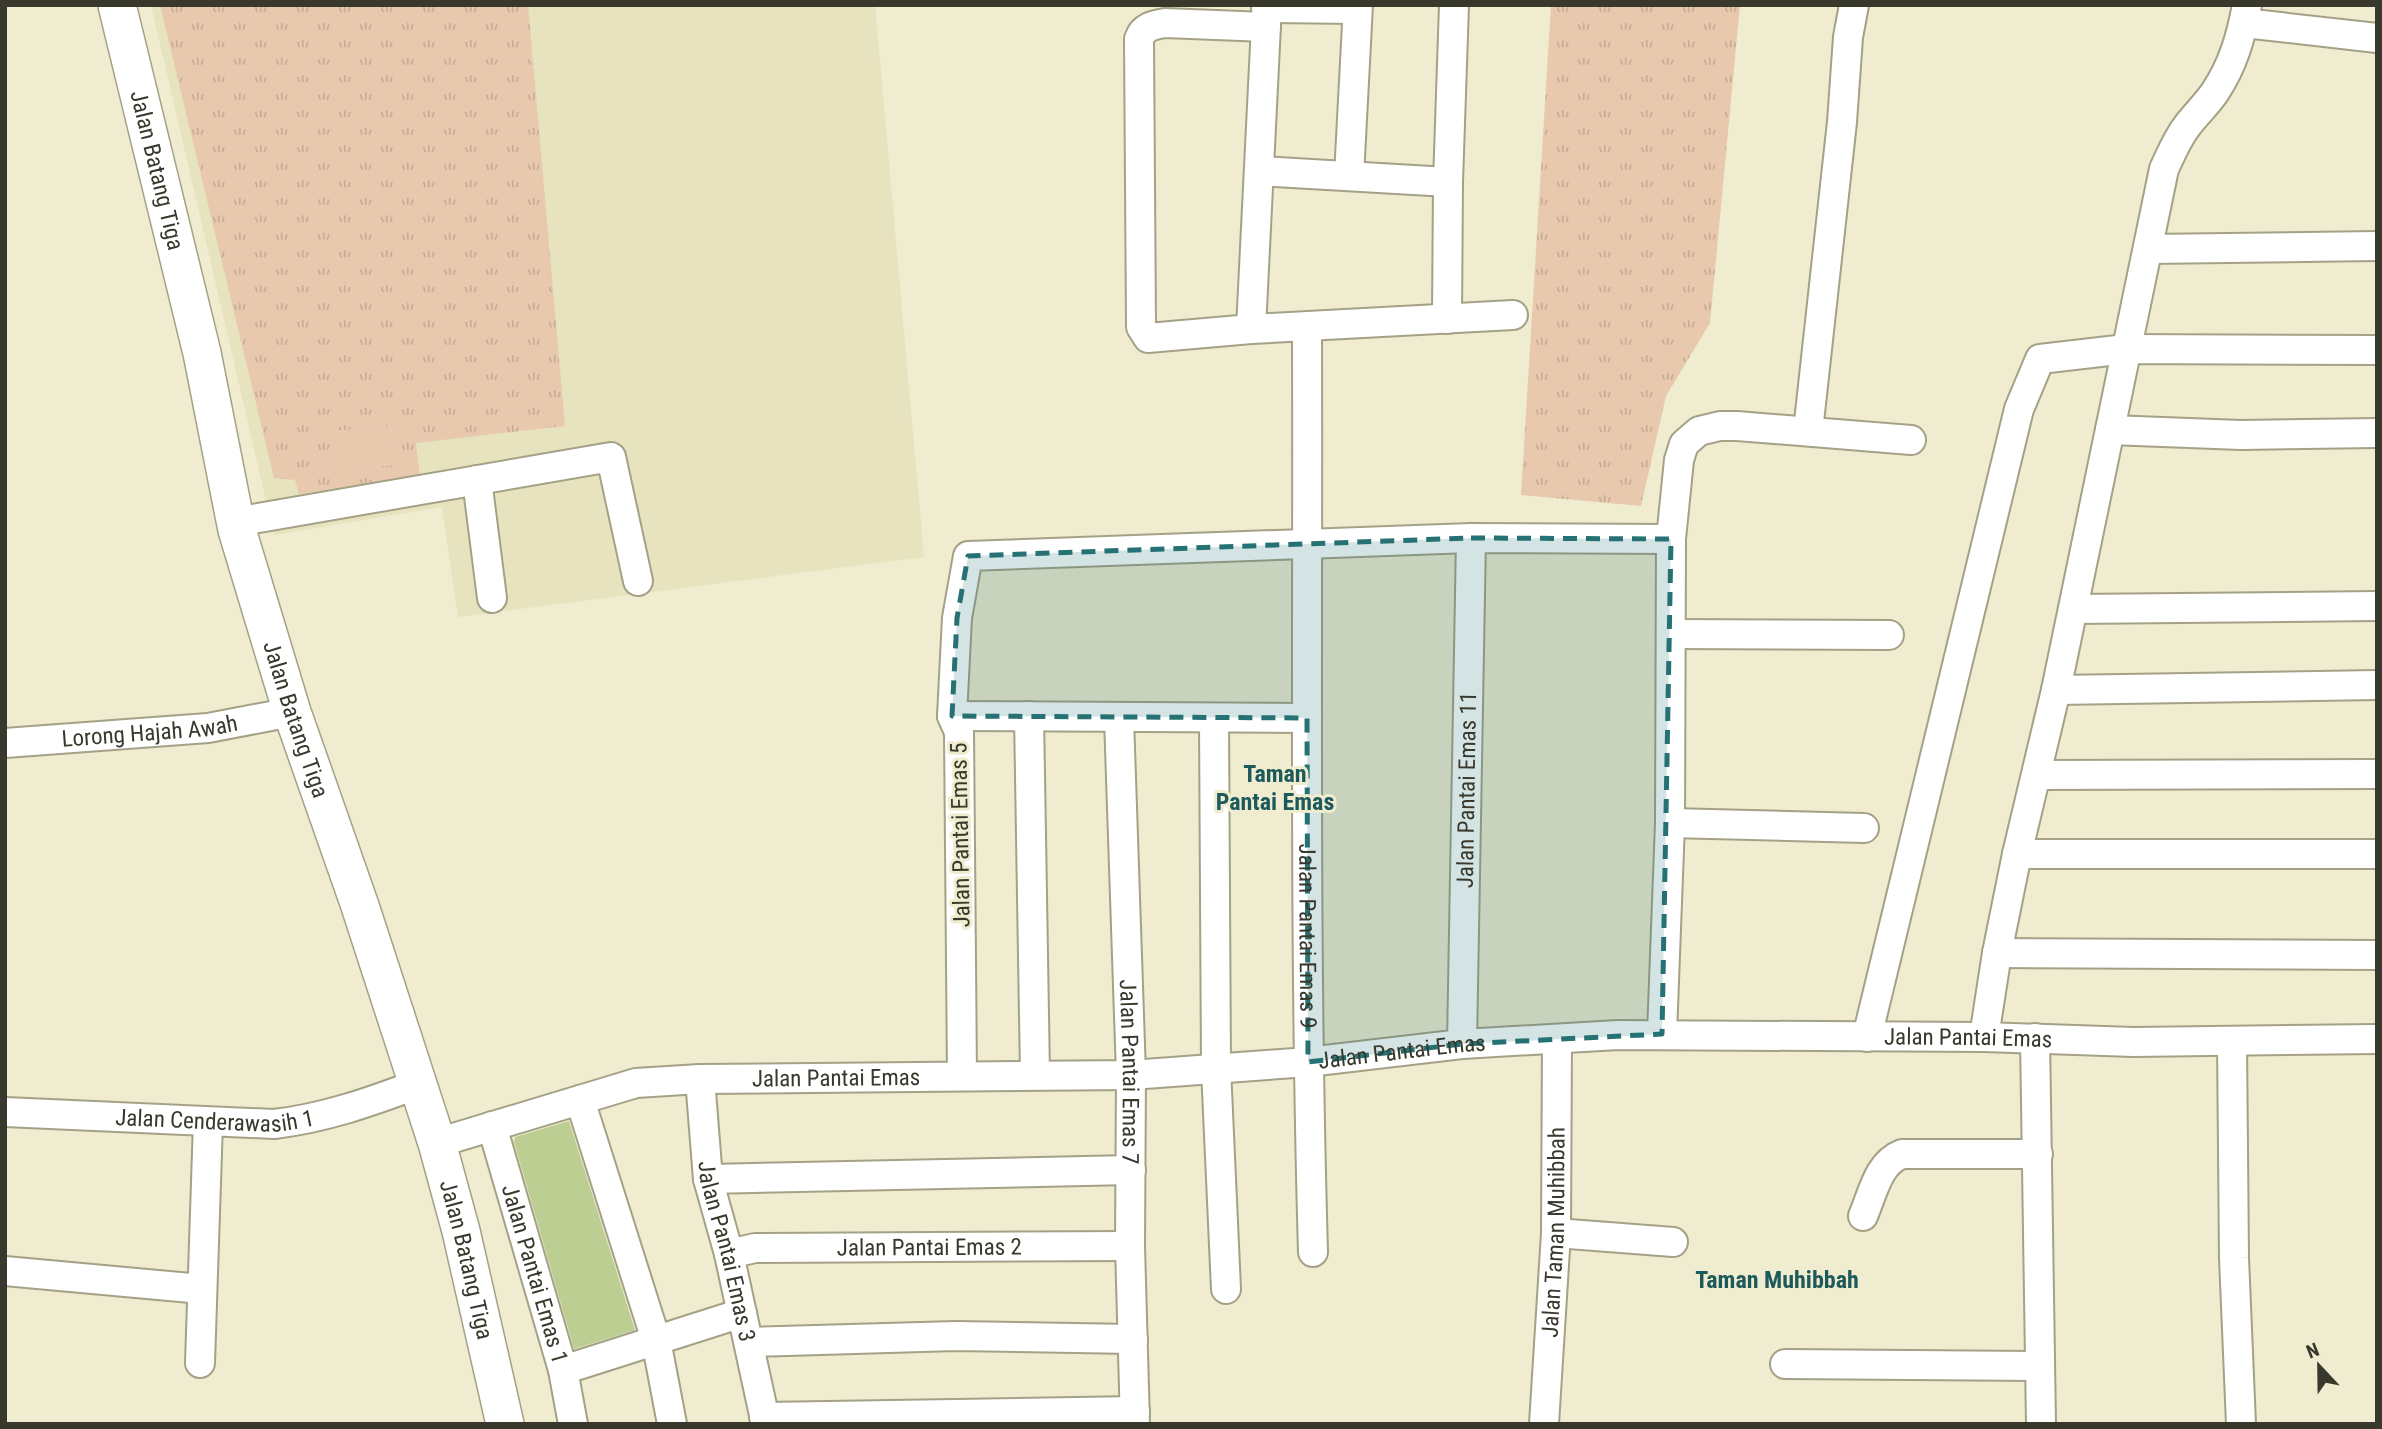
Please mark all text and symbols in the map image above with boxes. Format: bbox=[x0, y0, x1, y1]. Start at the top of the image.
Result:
street label: Jalan Batang Tiga bbox=[124, 88, 189, 253]
street label: Jalan Batang Tiga bbox=[257, 638, 334, 801]
street label: Jalan Pantai Emas 11 bbox=[1452, 692, 1482, 888]
street label: Lorong Hajah Awah bbox=[61, 710, 240, 753]
street label: Jalan Pantai Emas 5 bbox=[945, 742, 976, 928]
district label: Taman Pantai Emas bbox=[1216, 760, 1334, 816]
street label: Jalan Pantai Emas 9 bbox=[1293, 843, 1321, 1029]
street label: Jalan Pantai Emas 7 bbox=[1114, 979, 1144, 1164]
street label: Jalan Pantai Emas bbox=[1884, 1023, 2053, 1053]
street label: Jalan Pantai Emas bbox=[1317, 1030, 1486, 1075]
street label: Jalan Pantai Emas bbox=[752, 1064, 920, 1093]
street label: Jalan Cenderawasih 1 bbox=[115, 1104, 317, 1138]
street label: Jalan Taman Muhibbah bbox=[1536, 1127, 1571, 1338]
street label: Jalan Pantai Emas 3 bbox=[693, 1160, 761, 1344]
street label: Jalan Batang Tiga bbox=[434, 1177, 498, 1342]
street label: Jalan Pantai Emas 1 bbox=[496, 1181, 573, 1367]
street label: Jalan Pantai Emas 2 bbox=[837, 1234, 1022, 1262]
district label: Taman Muhibbah bbox=[1695, 1266, 1859, 1294]
north arrow bbox=[2284, 1331, 2354, 1401]
text: N bbox=[2303, 1338, 2323, 1364]

